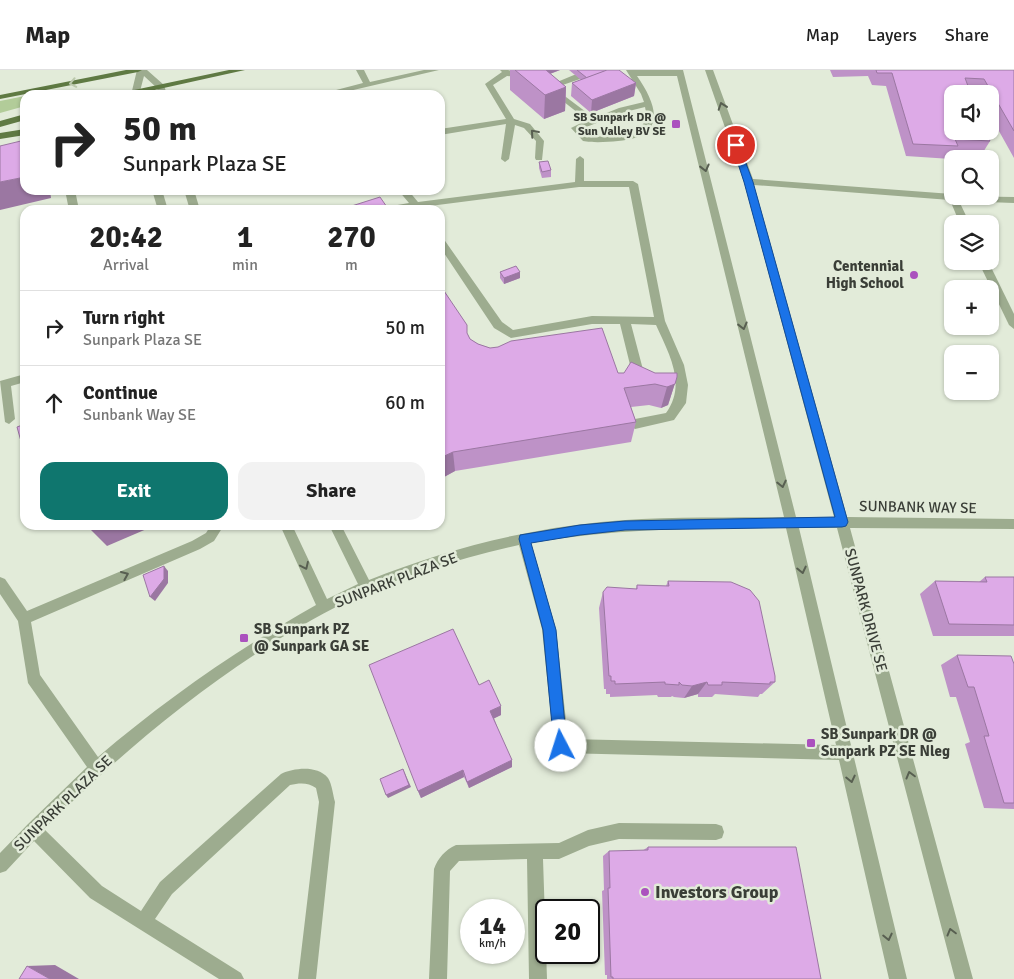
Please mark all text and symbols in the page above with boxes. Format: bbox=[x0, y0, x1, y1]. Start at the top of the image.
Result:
text: Map bbox=[25, 20, 70, 50]
text: Map bbox=[806, 24, 839, 46]
text: Layers bbox=[867, 24, 917, 46]
text: Share bbox=[945, 24, 989, 46]
one-way arrow bbox=[69, 77, 78, 87]
map controls bbox=[944, 85, 999, 400]
button: sound bbox=[944, 85, 999, 140]
one-way arrow bbox=[718, 102, 728, 111]
text: 50 m bbox=[123, 107, 197, 150]
icon: right bbox=[40, 110, 105, 175]
place label: SB Sunpark DR @ Sun Valley BV SE bbox=[573, 110, 666, 139]
marker: SB Sunpark DR @ Sun Valley BV SE bbox=[670, 118, 682, 130]
pin bbox=[715, 124, 757, 166]
one-way arrow bbox=[531, 130, 540, 139]
icon: arrive bbox=[722, 131, 750, 159]
text: Sunpark Plaza SE bbox=[123, 150, 287, 177]
button: search bbox=[944, 150, 999, 205]
one-way arrow bbox=[699, 163, 710, 172]
button: layers bbox=[944, 215, 999, 270]
text: 20:42 bbox=[89, 219, 163, 256]
text: 1 bbox=[237, 219, 253, 256]
text: 270 bbox=[327, 219, 376, 256]
text: Arrival bbox=[103, 255, 149, 275]
text: min bbox=[232, 255, 258, 275]
text: m bbox=[345, 255, 358, 275]
place label: Centennial High School bbox=[826, 257, 904, 292]
marker: Centennial High School bbox=[908, 269, 920, 281]
button: + bbox=[944, 280, 999, 335]
text: Turn right bbox=[83, 306, 165, 330]
icon: right bbox=[40, 314, 68, 342]
text: 50 m bbox=[385, 316, 425, 340]
one-way arrow bbox=[738, 321, 748, 329]
text: Sunpark Plaza SE bbox=[83, 330, 202, 350]
button: − bbox=[944, 345, 999, 400]
text: Continue bbox=[83, 381, 158, 405]
icon: ahead bbox=[40, 389, 68, 417]
text: 60 m bbox=[385, 391, 425, 415]
text: Sunbank Way SE bbox=[83, 405, 196, 425]
button: Exit bbox=[40, 462, 228, 520]
button: Share bbox=[238, 462, 425, 520]
one-way arrow bbox=[776, 479, 787, 488]
street label: SUNBANK WAY SE bbox=[859, 497, 977, 517]
street label: SUNPARK DRIVE SE bbox=[841, 546, 891, 674]
street label: SUNPARK PLAZA SE bbox=[332, 548, 460, 612]
one-way arrow bbox=[299, 561, 309, 570]
one-way arrow bbox=[796, 565, 807, 574]
one-way arrow bbox=[120, 571, 128, 581]
place label: SB Sunpark PZ @ Sunpark GA SE bbox=[254, 620, 370, 655]
marker: SB Sunpark PZ @ Sunpark GA SE bbox=[238, 632, 250, 644]
position arrow bbox=[534, 719, 586, 771]
place label: SB Sunpark DR @ Sunpark PZ SE Nleg bbox=[821, 725, 950, 760]
marker: SB Sunpark DR @ Sunpark PZ SE Nleg bbox=[805, 737, 817, 749]
street label: SUNPARK PLAZA SE bbox=[10, 751, 116, 855]
one-way arrow bbox=[905, 771, 915, 779]
one-way arrow bbox=[845, 775, 856, 784]
place label: Investors Group bbox=[655, 881, 779, 903]
marker: Investors Group bbox=[639, 886, 651, 898]
speed limit sign: 20 bbox=[535, 899, 600, 964]
text: 14 bbox=[479, 910, 506, 941]
one-way arrow bbox=[947, 928, 957, 936]
one-way arrow bbox=[882, 933, 893, 942]
text: km/h bbox=[479, 936, 506, 951]

